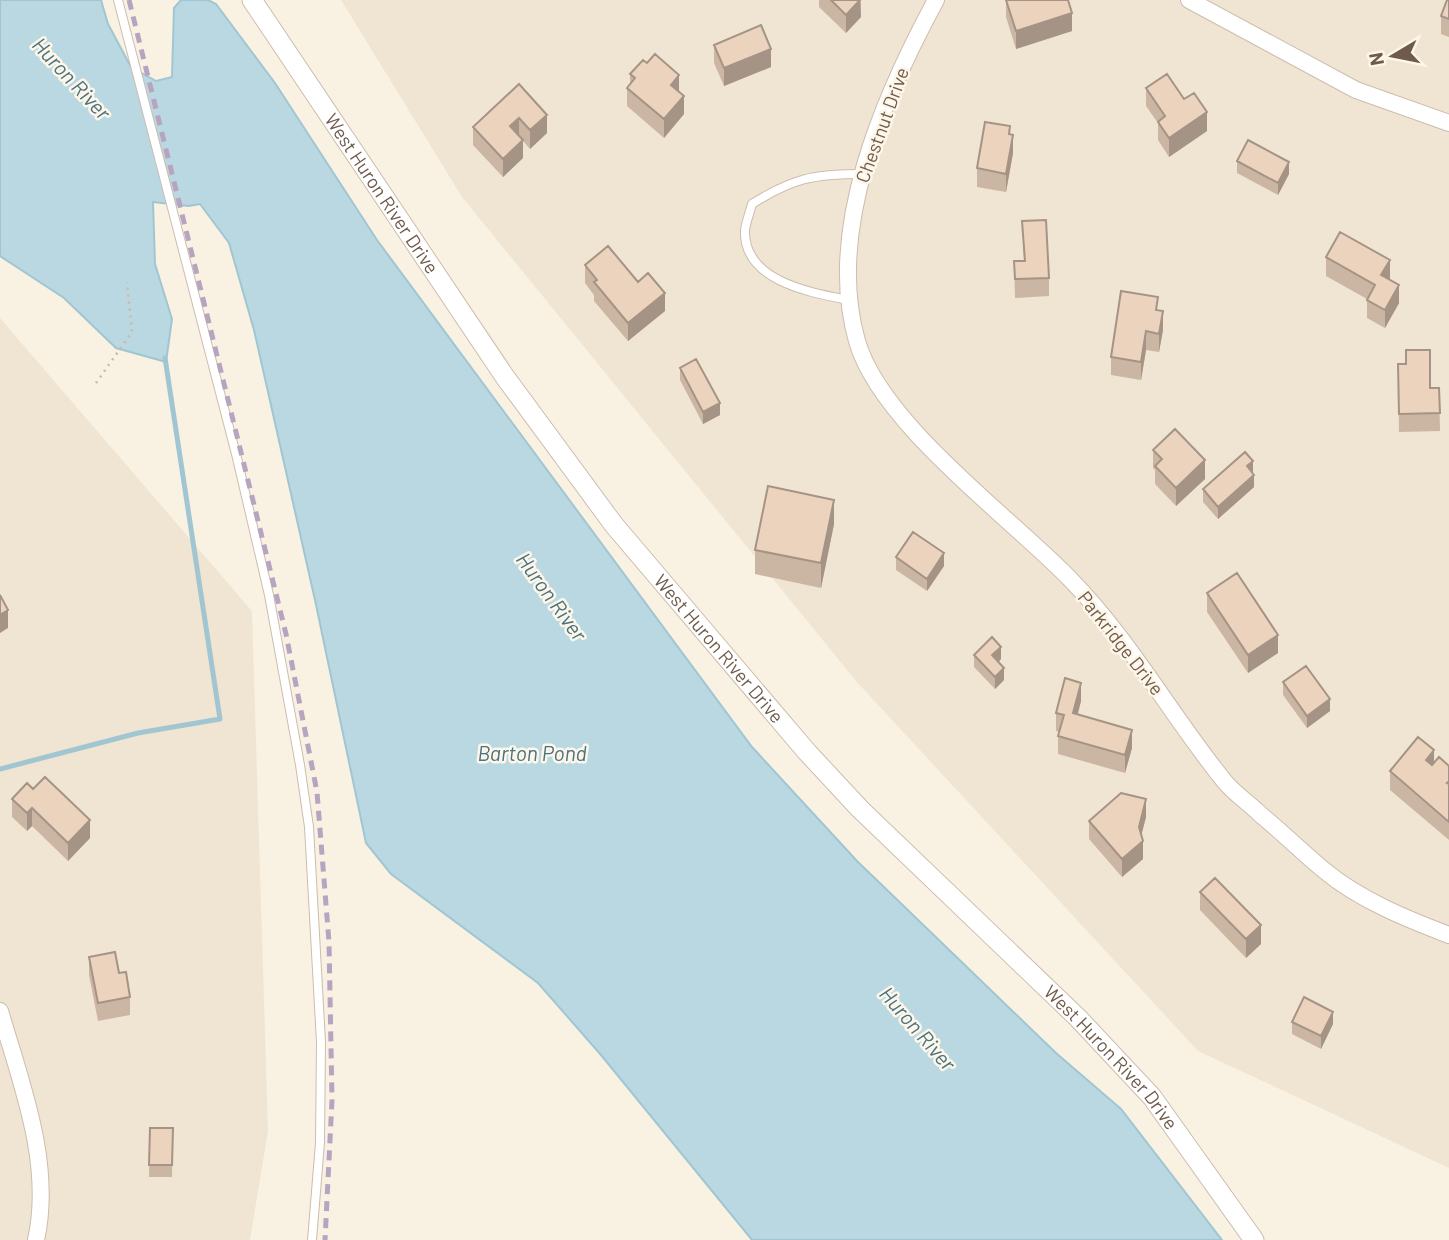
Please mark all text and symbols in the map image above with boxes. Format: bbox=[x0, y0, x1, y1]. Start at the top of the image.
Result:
north arrow bbox=[1358, 21, 1428, 91]
water label: Huron River bbox=[28, 32, 117, 125]
text: N bbox=[1363, 51, 1388, 67]
street label: Chestnut Drive bbox=[850, 64, 913, 186]
street label: West Huron River Drive bbox=[320, 109, 444, 278]
water label: Huron River bbox=[512, 547, 593, 646]
street label: West Huron River Drive bbox=[650, 569, 789, 727]
street label: Parkridge Drive bbox=[1074, 586, 1169, 699]
water label: Barton Pond bbox=[477, 740, 587, 765]
street label: West Huron River Drive bbox=[1040, 980, 1183, 1134]
water label: Huron River bbox=[875, 981, 962, 1076]

